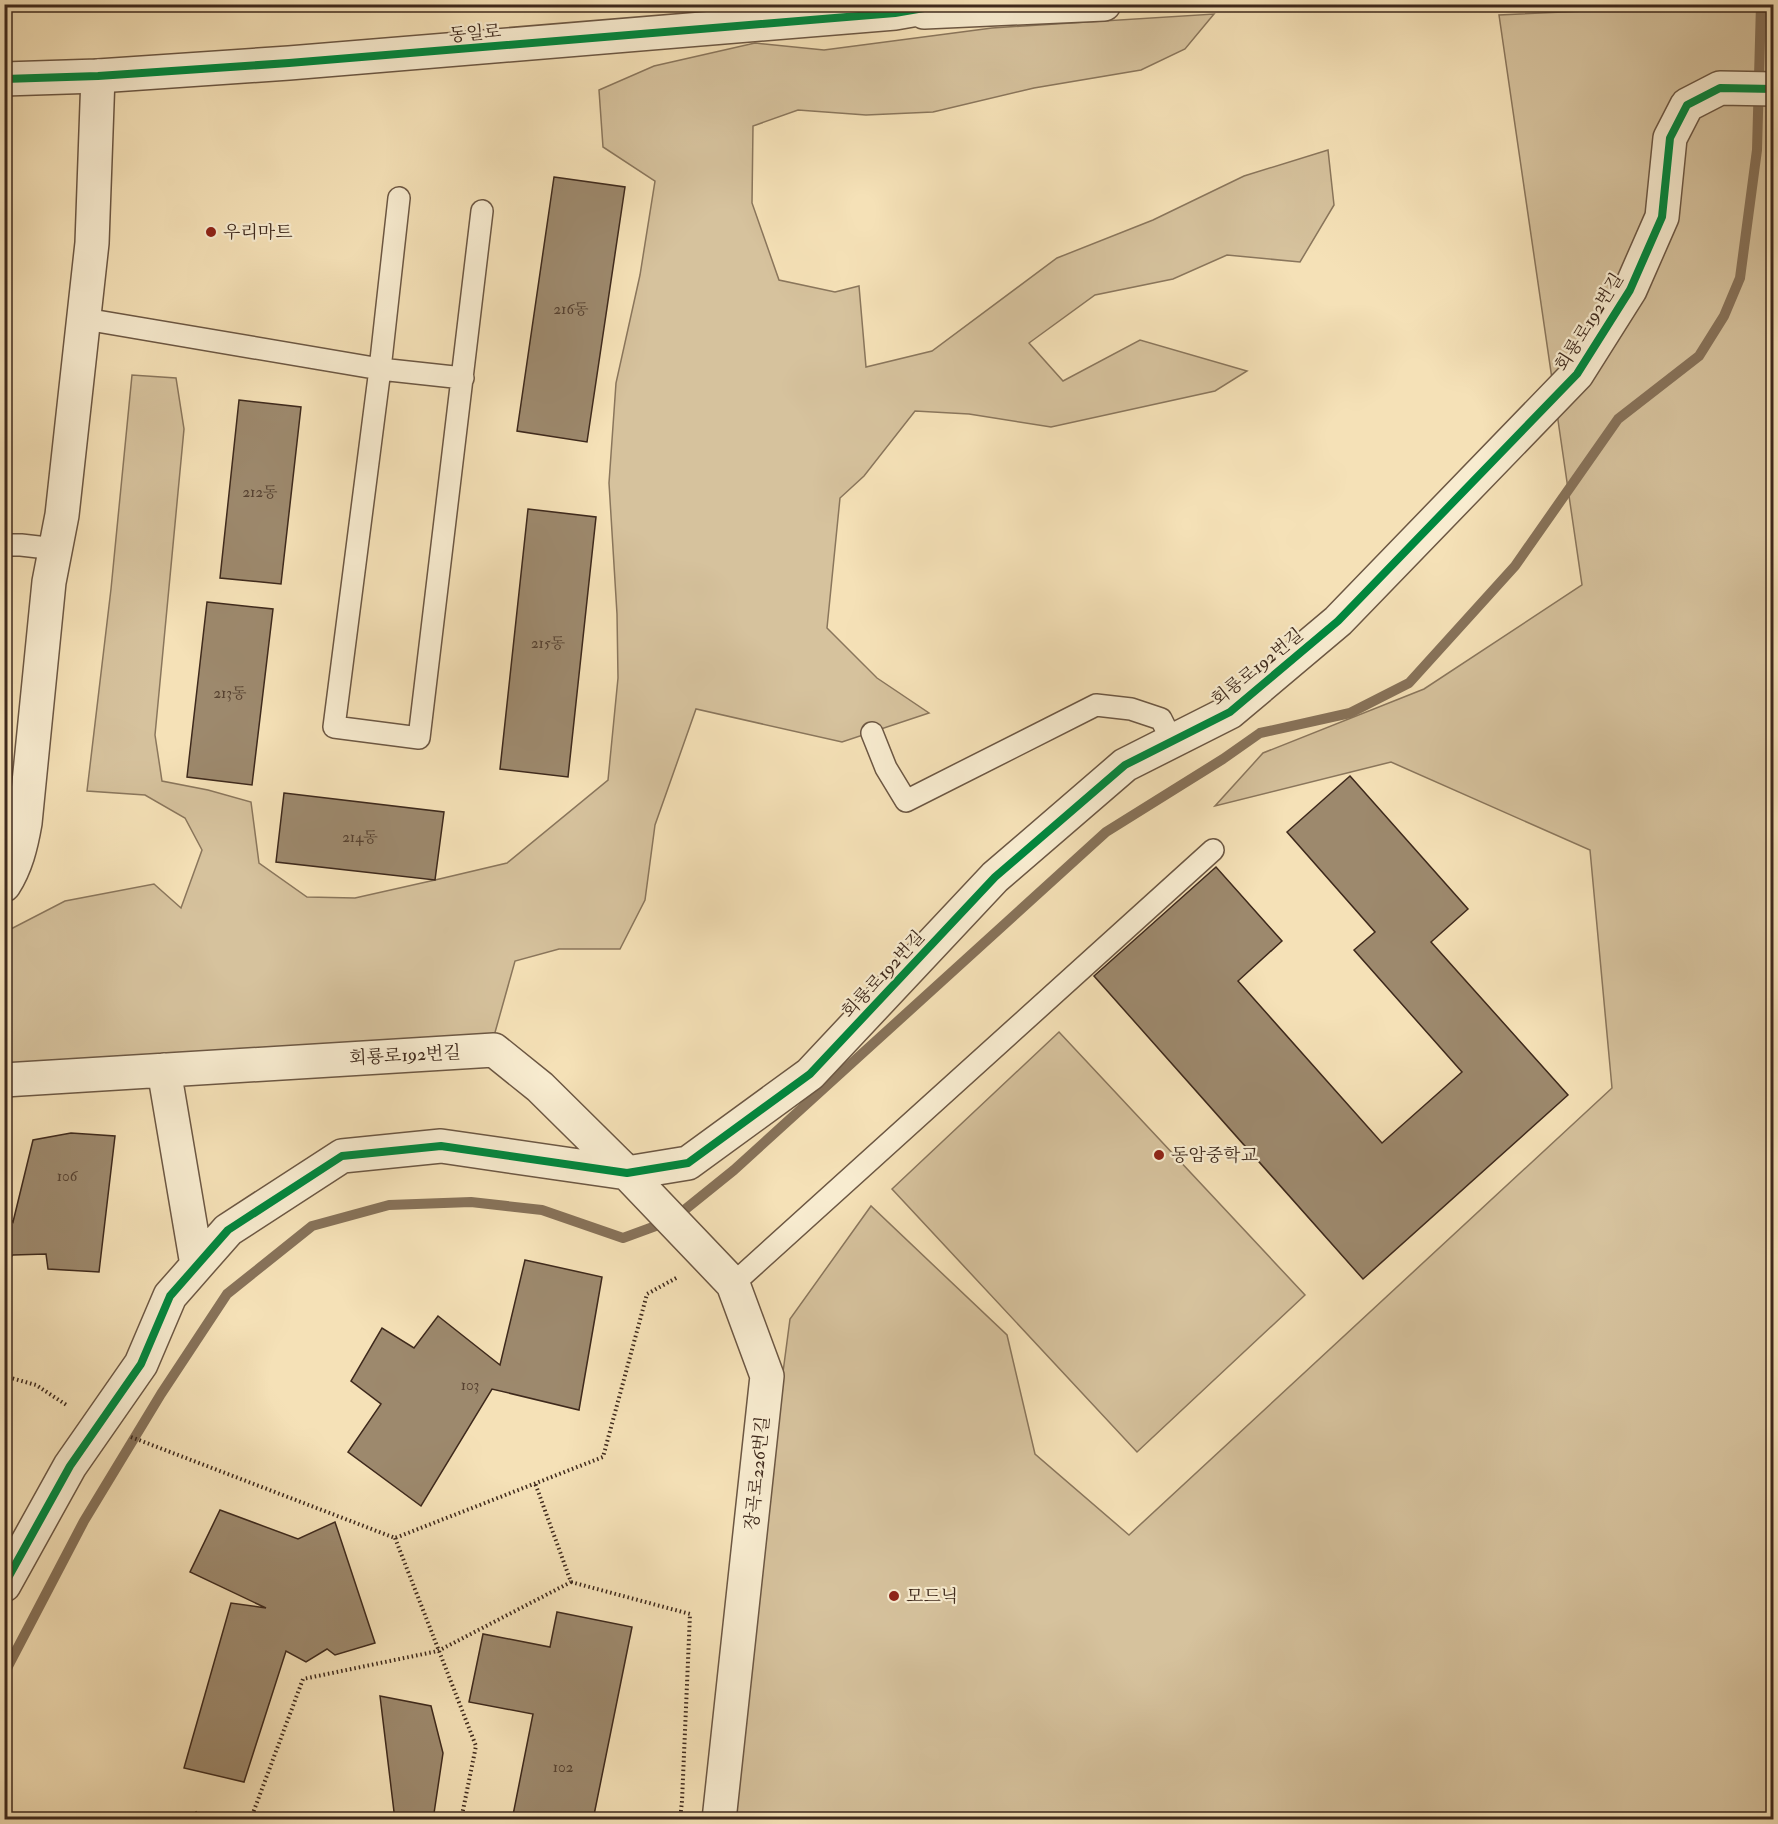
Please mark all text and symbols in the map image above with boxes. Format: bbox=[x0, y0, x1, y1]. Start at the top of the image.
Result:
street label: 동일로 bbox=[448, 20, 502, 47]
place label: 우리마트 bbox=[223, 221, 293, 244]
marker: 우리마트 bbox=[204, 225, 218, 239]
street label: 회룡로192번길 bbox=[1550, 269, 1629, 376]
house number: 216동 bbox=[554, 300, 589, 319]
house number: 212동 bbox=[242, 483, 278, 502]
street label: 회룡로192번길 bbox=[1207, 623, 1308, 711]
house number: 215동 bbox=[531, 634, 566, 653]
house number: 213동 bbox=[213, 684, 247, 703]
house number: 214동 bbox=[342, 828, 378, 847]
street label: 회룡로192번길 bbox=[837, 926, 930, 1023]
street label: 회룡로192번길 bbox=[349, 1041, 461, 1070]
place label: 동암중학교 bbox=[1171, 1144, 1259, 1167]
marker: 동암중학교 bbox=[1152, 1148, 1166, 1162]
house number: 106 bbox=[57, 1167, 79, 1186]
house number: 103 bbox=[461, 1376, 479, 1395]
street label: 장곡로226번길 bbox=[740, 1415, 775, 1531]
place label: 모드닉 bbox=[906, 1585, 958, 1608]
marker: 모드닉 bbox=[887, 1589, 901, 1603]
house number: 102 bbox=[553, 1758, 574, 1777]

